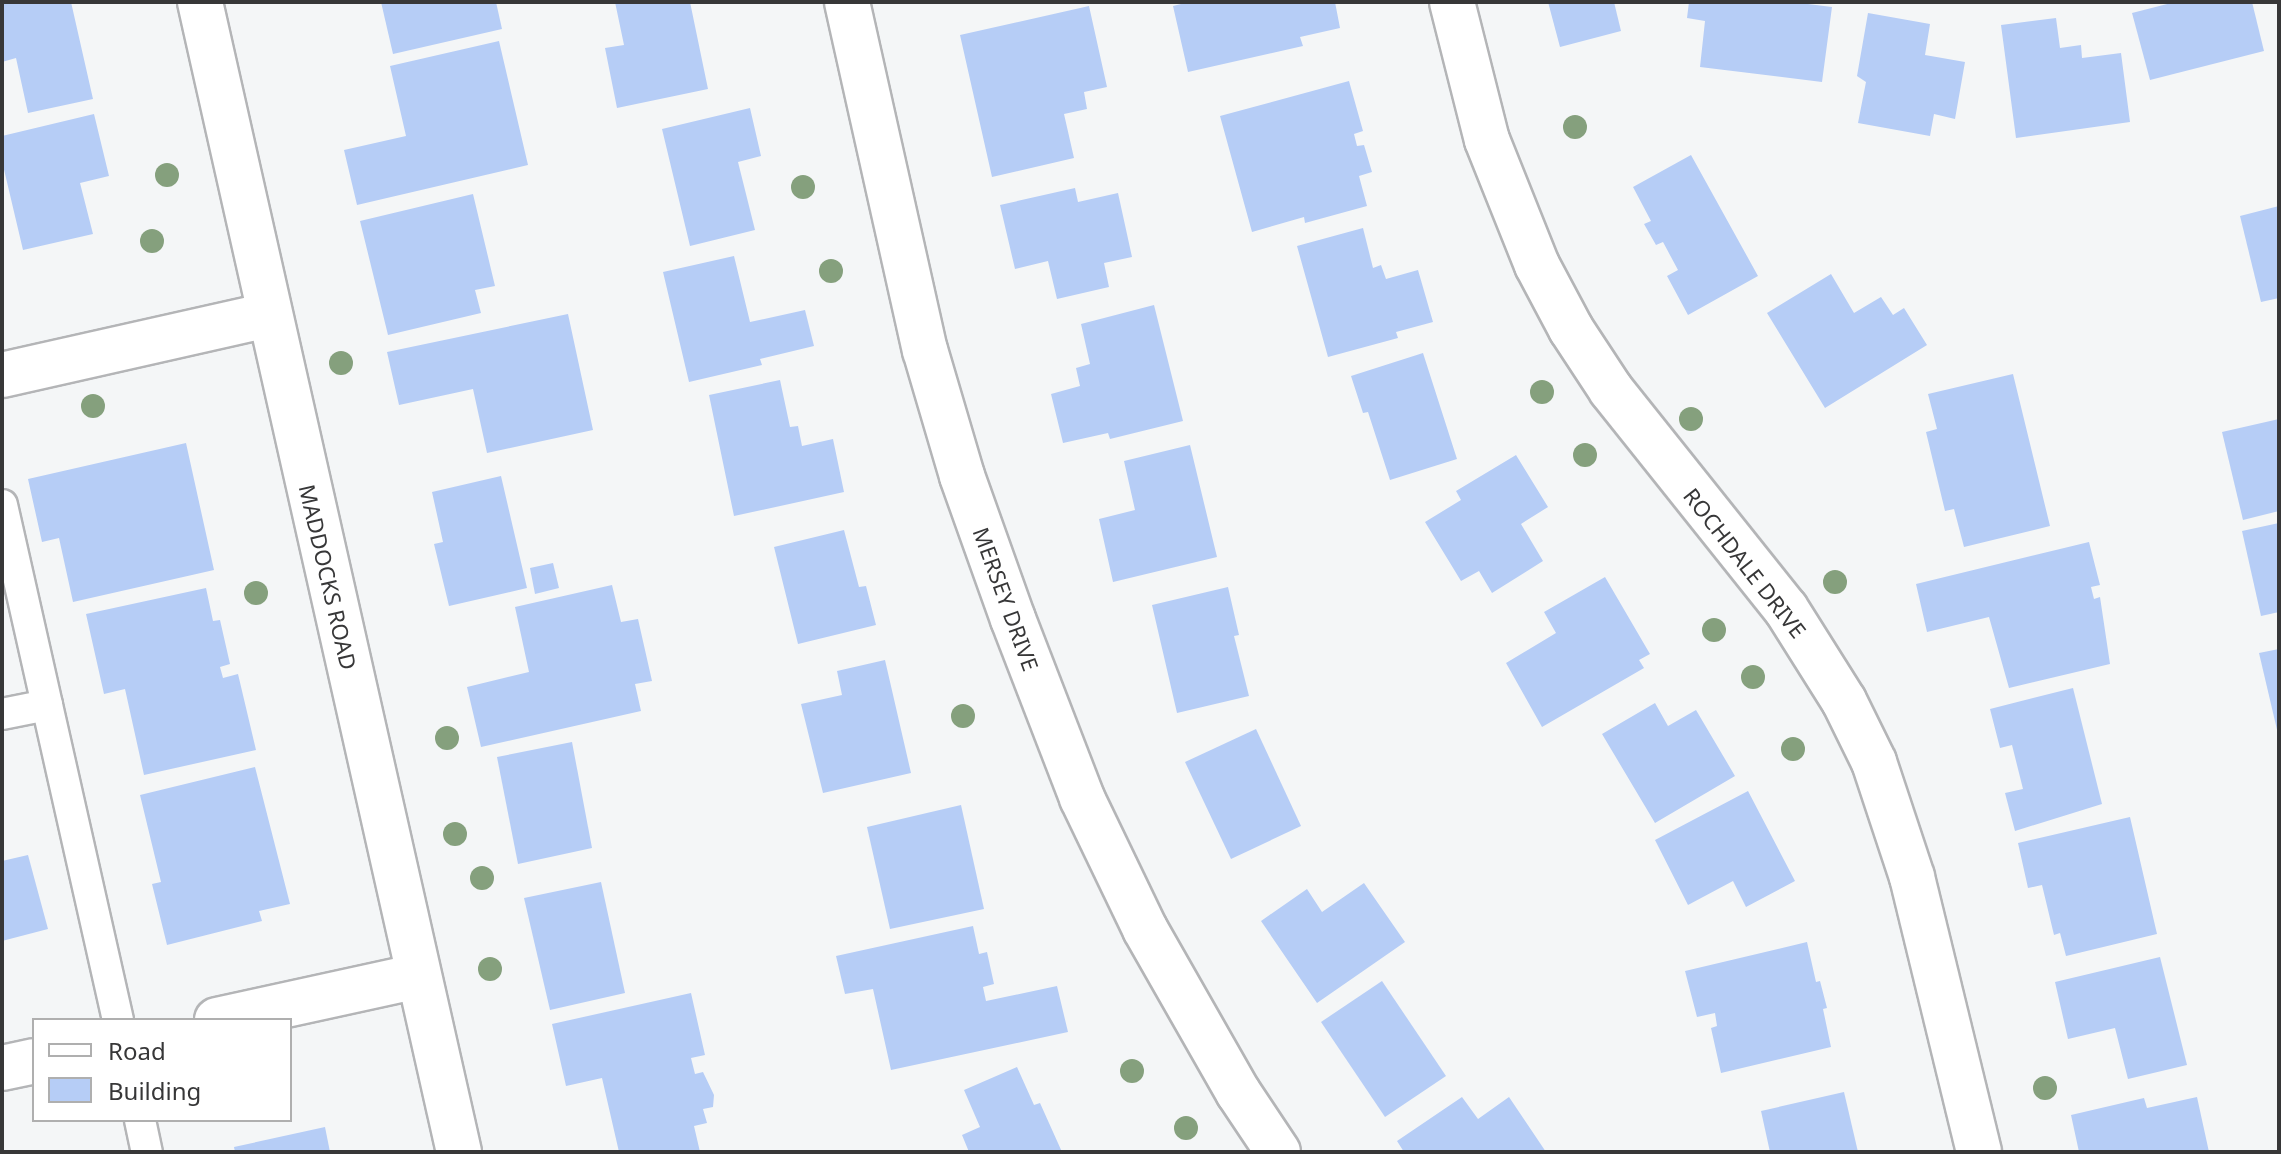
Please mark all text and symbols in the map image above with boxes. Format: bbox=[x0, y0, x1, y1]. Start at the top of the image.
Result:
street label: MADDOCKS ROAD bbox=[294, 482, 362, 672]
street label: ROCHDALE DRIVE bbox=[1678, 483, 1812, 643]
street label: MERSEY DRIVE bbox=[968, 524, 1044, 674]
legend bbox=[32, 1018, 292, 1122]
text: Road bbox=[108, 1034, 166, 1067]
text: Building bbox=[108, 1074, 201, 1107]

